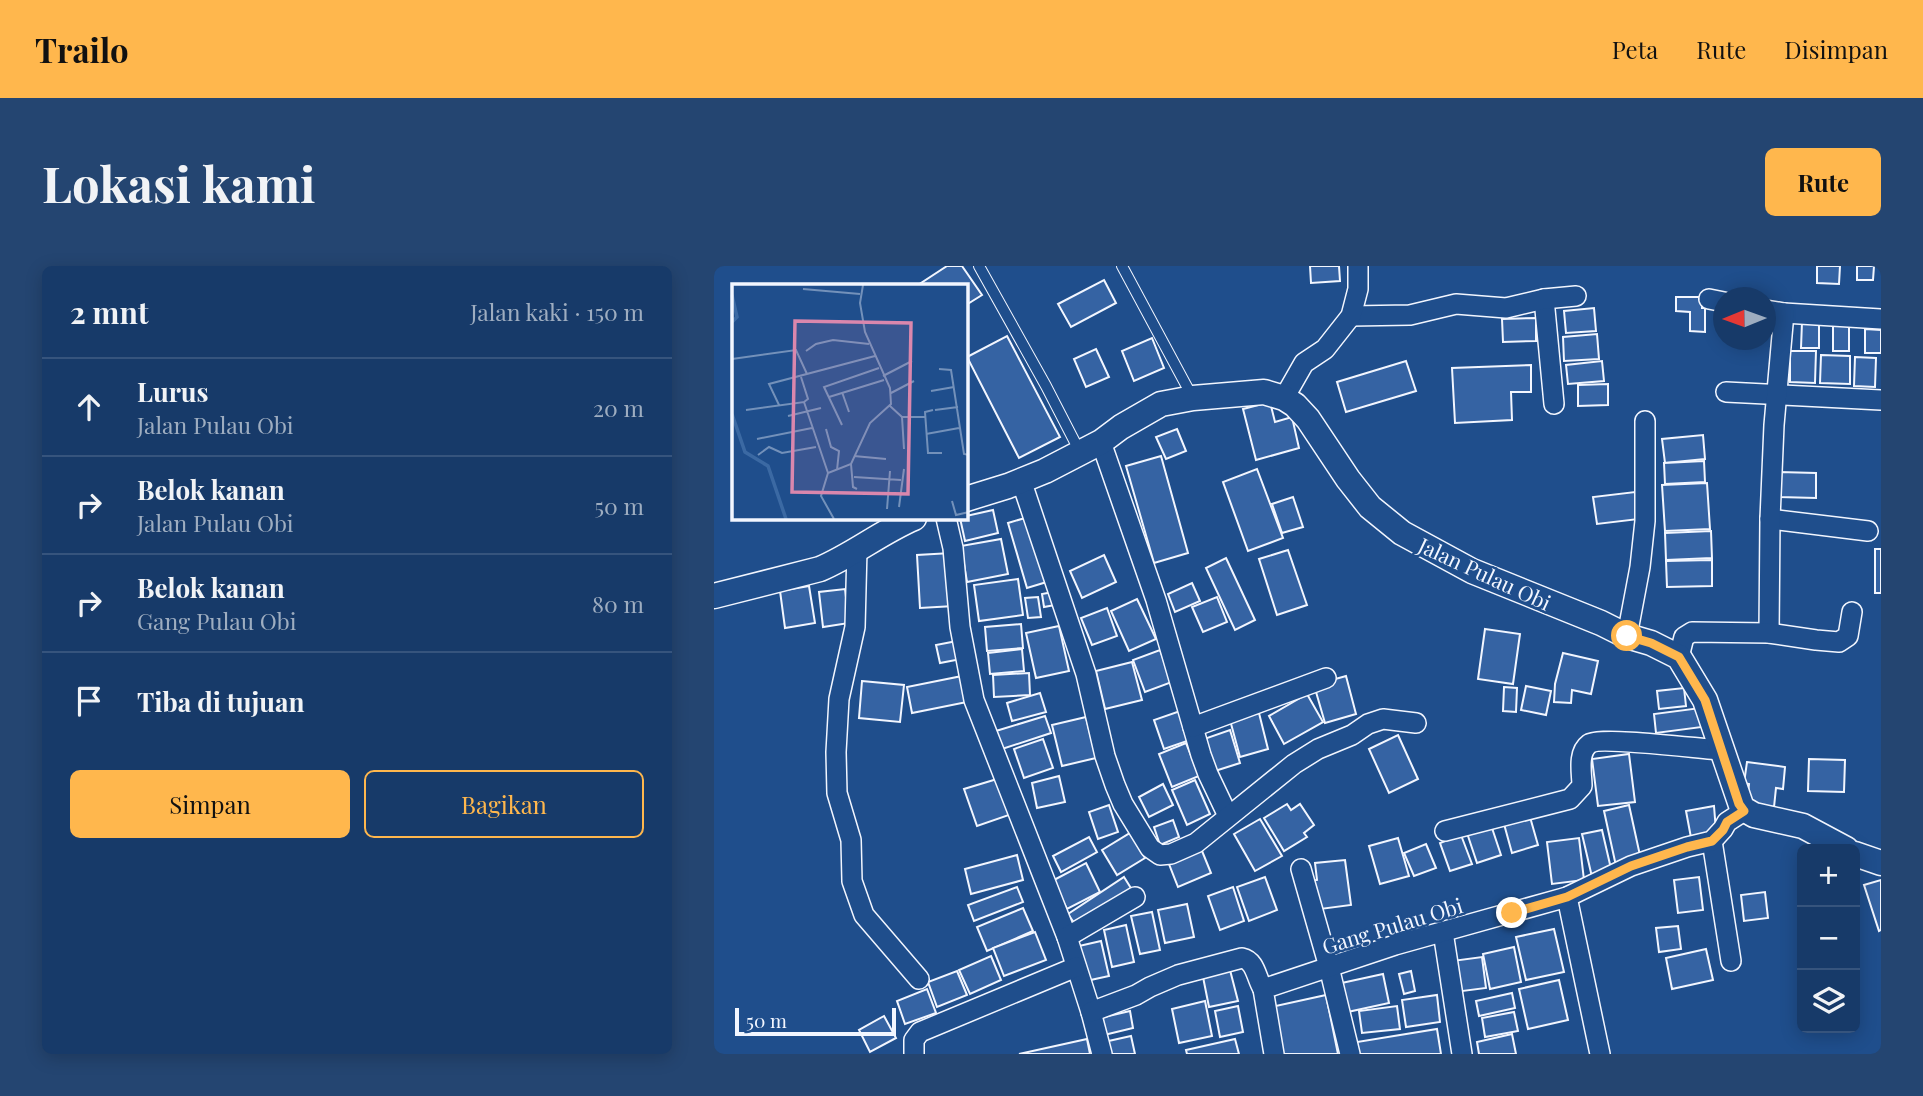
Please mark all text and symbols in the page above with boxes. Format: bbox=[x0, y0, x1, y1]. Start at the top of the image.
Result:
text: Trailo bbox=[35, 27, 129, 71]
text: Peta bbox=[1612, 33, 1658, 65]
text: Rute bbox=[1696, 33, 1746, 65]
text: Disimpan bbox=[1784, 33, 1888, 65]
button: Rute bbox=[1765, 148, 1881, 216]
text: Lokasi kami bbox=[42, 150, 316, 215]
inset map bbox=[732, 284, 968, 520]
north arrow bbox=[1713, 287, 1776, 350]
text: 2 mnt bbox=[70, 292, 149, 332]
text: Jalan kaki · 150 m bbox=[470, 296, 644, 327]
text: Lurus bbox=[137, 374, 209, 409]
icon: ahead bbox=[70, 388, 108, 426]
text: 20 m bbox=[593, 392, 644, 423]
text: Jalan Pulau Obi bbox=[137, 409, 294, 440]
text: Belok kanan bbox=[137, 472, 285, 507]
icon: right bbox=[70, 486, 108, 524]
text: 50 m bbox=[595, 490, 644, 521]
text: Jalan Pulau Obi bbox=[137, 507, 294, 538]
street label: Jalan Pulau Obi bbox=[1413, 530, 1556, 616]
text: Belok kanan bbox=[137, 570, 285, 605]
icon: right bbox=[70, 584, 108, 622]
text: 80 m bbox=[592, 588, 644, 619]
text: Gang Pulau Obi bbox=[137, 605, 297, 636]
route start bbox=[1611, 620, 1642, 651]
icon: arrive bbox=[70, 682, 108, 720]
text: Tiba di tujuan bbox=[137, 684, 305, 719]
button: Simpan bbox=[70, 770, 350, 838]
button: Bagikan bbox=[364, 770, 644, 838]
map controls bbox=[1797, 844, 1860, 1033]
button: + bbox=[1797, 844, 1860, 907]
street label: Gang Pulau Obi bbox=[1318, 890, 1466, 960]
route end bbox=[1496, 897, 1527, 928]
button: − bbox=[1797, 907, 1860, 970]
button: layers bbox=[1797, 970, 1860, 1033]
scale bar bbox=[735, 1005, 896, 1037]
text: 50 m bbox=[746, 1007, 787, 1033]

